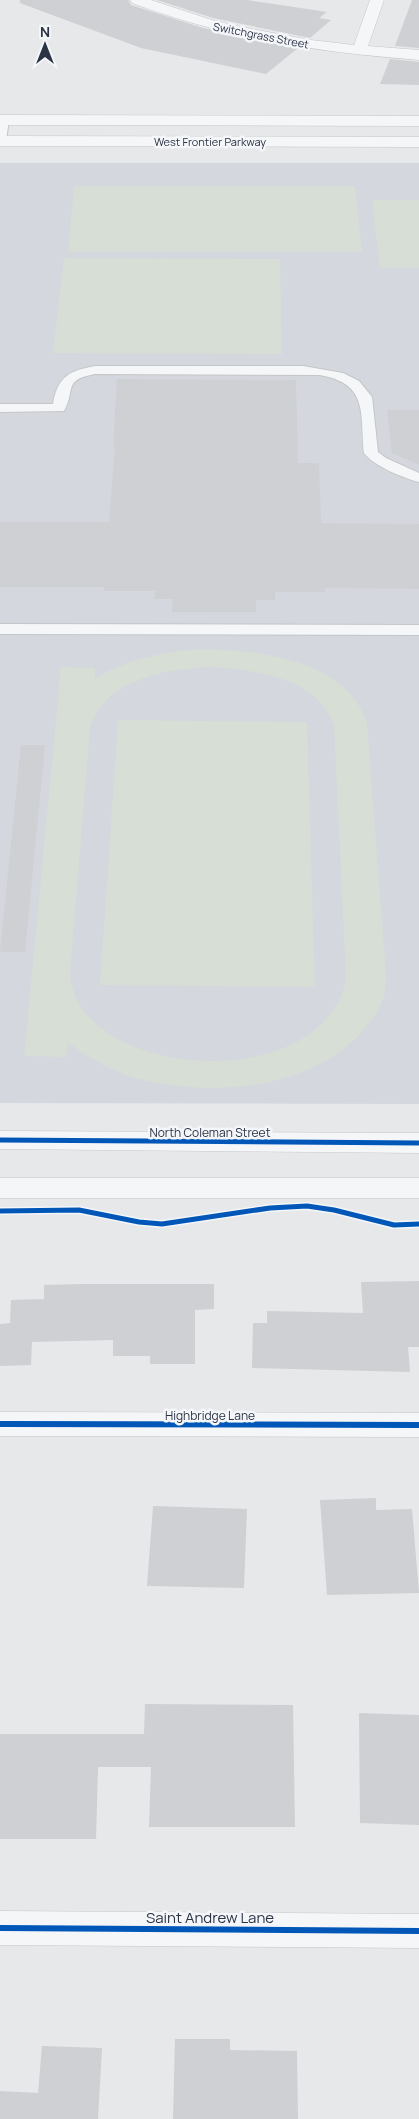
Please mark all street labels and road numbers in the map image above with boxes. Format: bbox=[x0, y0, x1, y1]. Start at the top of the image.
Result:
street label: Switchgrass Street bbox=[212, 18, 310, 52]
street label: West Frontier Parkway bbox=[154, 134, 266, 149]
street label: North Coleman Street bbox=[150, 1124, 271, 1141]
street label: Highbridge Lane bbox=[165, 1407, 255, 1424]
street label: Saint Andrew Lane bbox=[146, 1907, 274, 1928]

